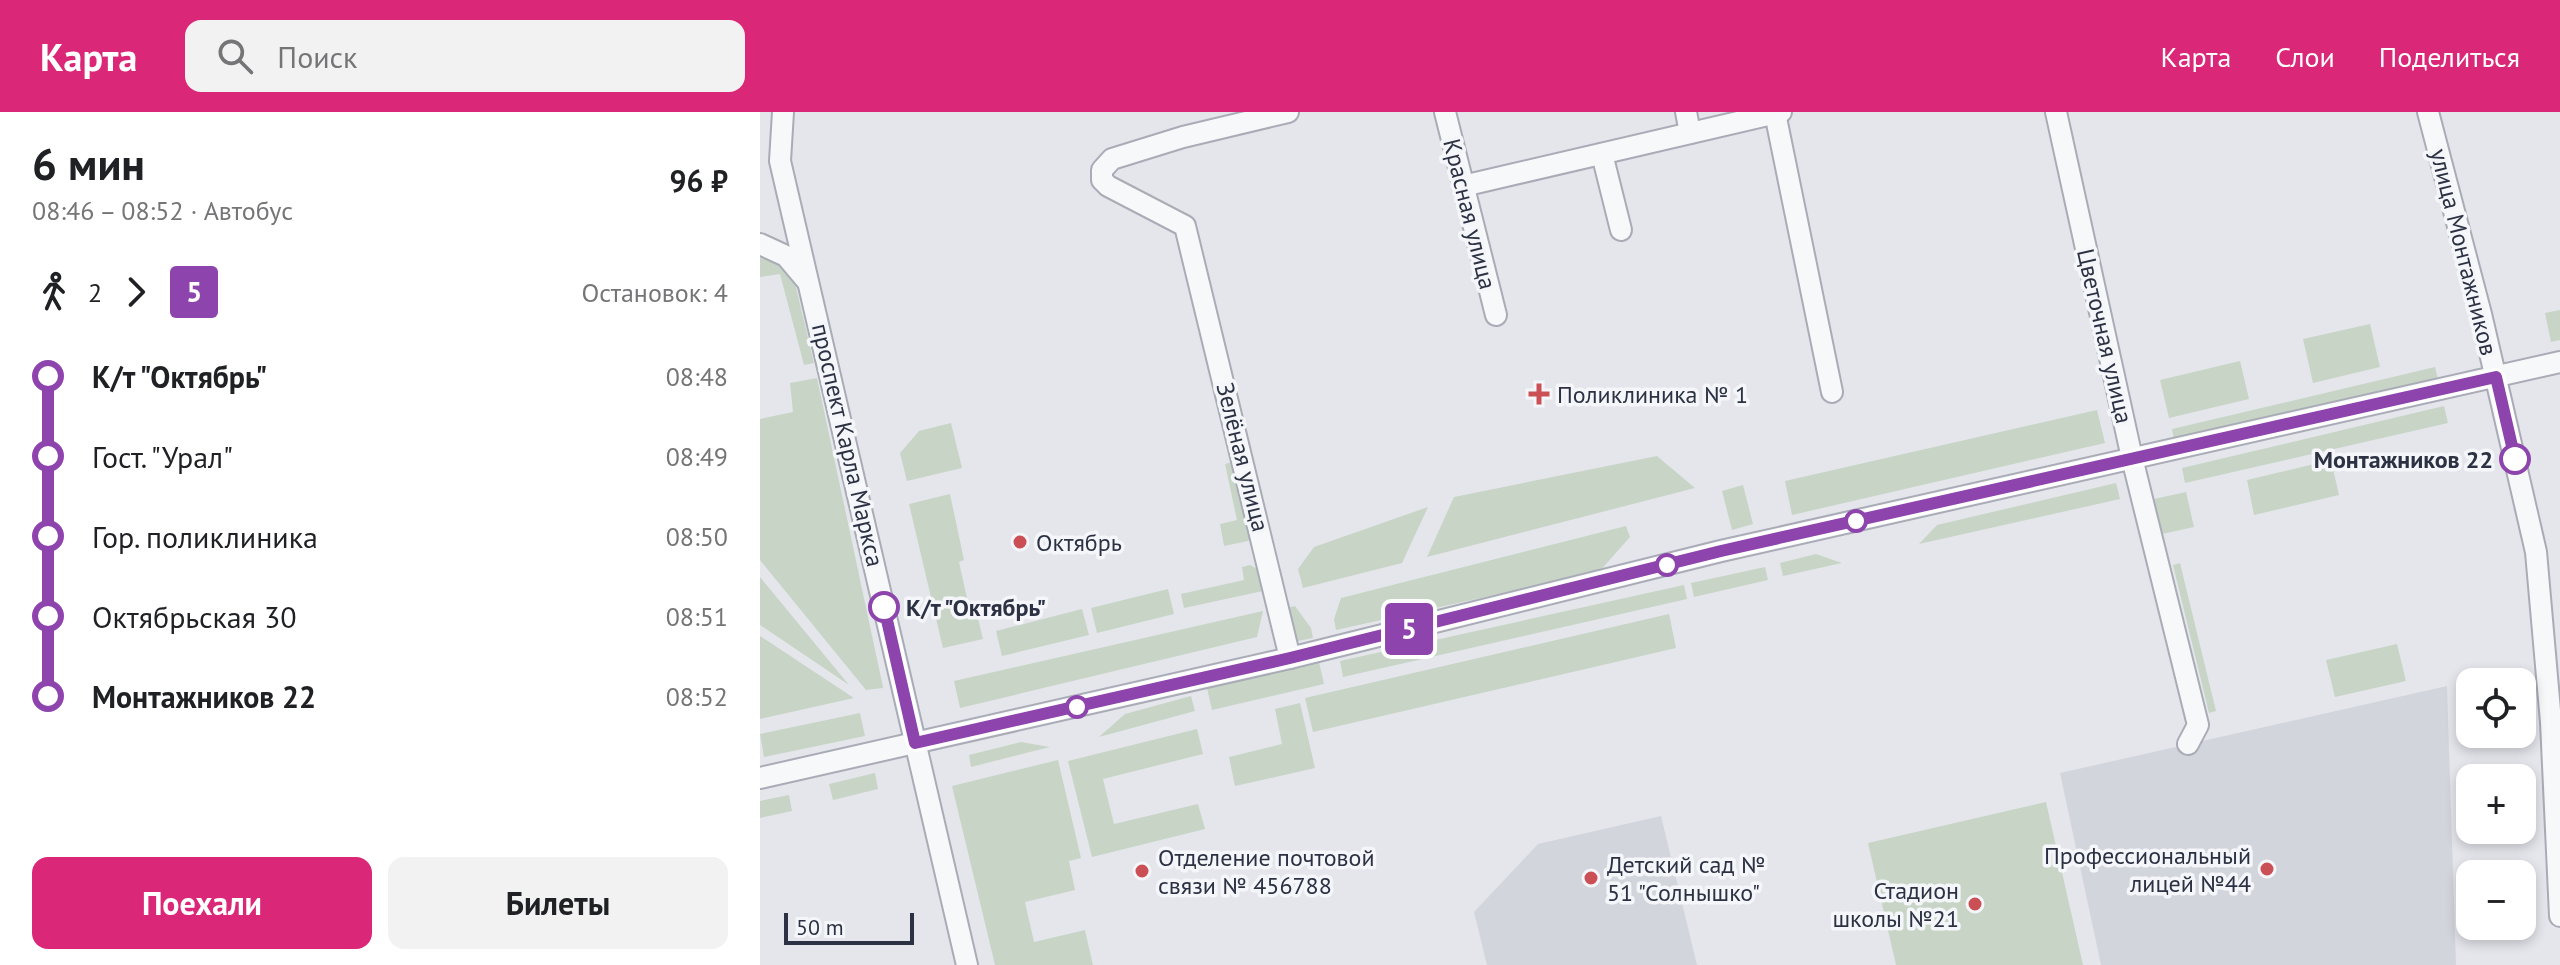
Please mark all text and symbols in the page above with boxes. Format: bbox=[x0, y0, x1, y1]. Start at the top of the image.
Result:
search box bbox=[185, 20, 745, 92]
text: Карта bbox=[40, 32, 137, 81]
icon: search bbox=[213, 34, 257, 78]
text: Поиск bbox=[277, 37, 357, 76]
text: Карта bbox=[2161, 38, 2231, 75]
text: Слои bbox=[2275, 38, 2335, 75]
text: Поделиться bbox=[2379, 38, 2520, 75]
text: 6 мин bbox=[32, 135, 145, 192]
street label: Красная улица bbox=[1436, 135, 1504, 293]
street label: улица Монтажников bbox=[2423, 146, 2505, 358]
text: 96 ₽ bbox=[669, 161, 728, 200]
text: 08:46 – 08:52 · Автобус bbox=[32, 194, 293, 227]
street label: Цветочная улица bbox=[2070, 246, 2140, 426]
icon: walk bbox=[32, 270, 76, 314]
icon: forward bbox=[114, 270, 158, 314]
text: 5 bbox=[186, 273, 202, 310]
text: 2 bbox=[88, 276, 102, 309]
text: Остановок: 4 bbox=[582, 276, 728, 309]
street label: проспект Карла Маркса bbox=[805, 320, 891, 570]
text: К/т "Октябрь" bbox=[92, 357, 267, 396]
text: 08:48 bbox=[666, 360, 728, 393]
street label: Зелёная улица bbox=[1209, 379, 1277, 535]
place label: Поликлиника № 1 bbox=[1557, 379, 1748, 410]
marker: Поликлиника № 1 bbox=[1528, 383, 1550, 405]
text: Гост. "Урал" bbox=[92, 437, 233, 476]
text: 08:49 bbox=[666, 440, 728, 473]
place label: Монтажников 22 bbox=[2314, 444, 2493, 475]
marker: Монтажников 22 bbox=[2500, 444, 2530, 474]
unlabelled marker bbox=[1845, 510, 1867, 532]
text: Гор. поликлиника bbox=[92, 517, 318, 556]
text: 08:50 bbox=[666, 520, 728, 553]
place label: Октябрь bbox=[1036, 527, 1122, 558]
marker: Октябрь bbox=[1011, 533, 1029, 551]
unlabelled marker bbox=[1656, 554, 1678, 576]
marker: К/т "Октябрь" bbox=[869, 592, 899, 622]
place label: К/т "Октябрь" bbox=[906, 592, 1046, 623]
text: Октябрьская 30 bbox=[92, 597, 297, 636]
text: 08:51 bbox=[666, 600, 728, 633]
line badge: 5 bbox=[1383, 603, 1435, 655]
text: 5 bbox=[1401, 610, 1417, 647]
map controls bbox=[2456, 668, 2536, 940]
button: locate bbox=[2456, 668, 2536, 748]
text: Монтажников 22 bbox=[92, 677, 316, 716]
text: 08:52 bbox=[666, 680, 728, 713]
unlabelled marker bbox=[1066, 696, 1088, 718]
button: + bbox=[2456, 764, 2536, 844]
place label: Профессиональный лицей №44 bbox=[2044, 840, 2251, 899]
place label: Отделение почтовой связи № 456788 bbox=[1158, 842, 1374, 901]
place label: Детский сад № 51 "Солнышко" bbox=[1607, 849, 1765, 908]
button: Поехали bbox=[32, 857, 372, 949]
button: Билеты bbox=[388, 857, 728, 949]
marker: Профессиональный лицей №44 bbox=[2258, 860, 2276, 878]
button: − bbox=[2456, 860, 2536, 940]
marker: Отделение почтовой связи № 456788 bbox=[1133, 862, 1151, 880]
marker: Детский сад № 51 "Солнышко" bbox=[1582, 869, 1600, 887]
place label: Стадион школы №21 bbox=[1832, 875, 1959, 934]
marker: Стадион школы №21 bbox=[1966, 895, 1984, 913]
scale bar bbox=[784, 909, 914, 945]
text: 50 m bbox=[796, 913, 844, 941]

